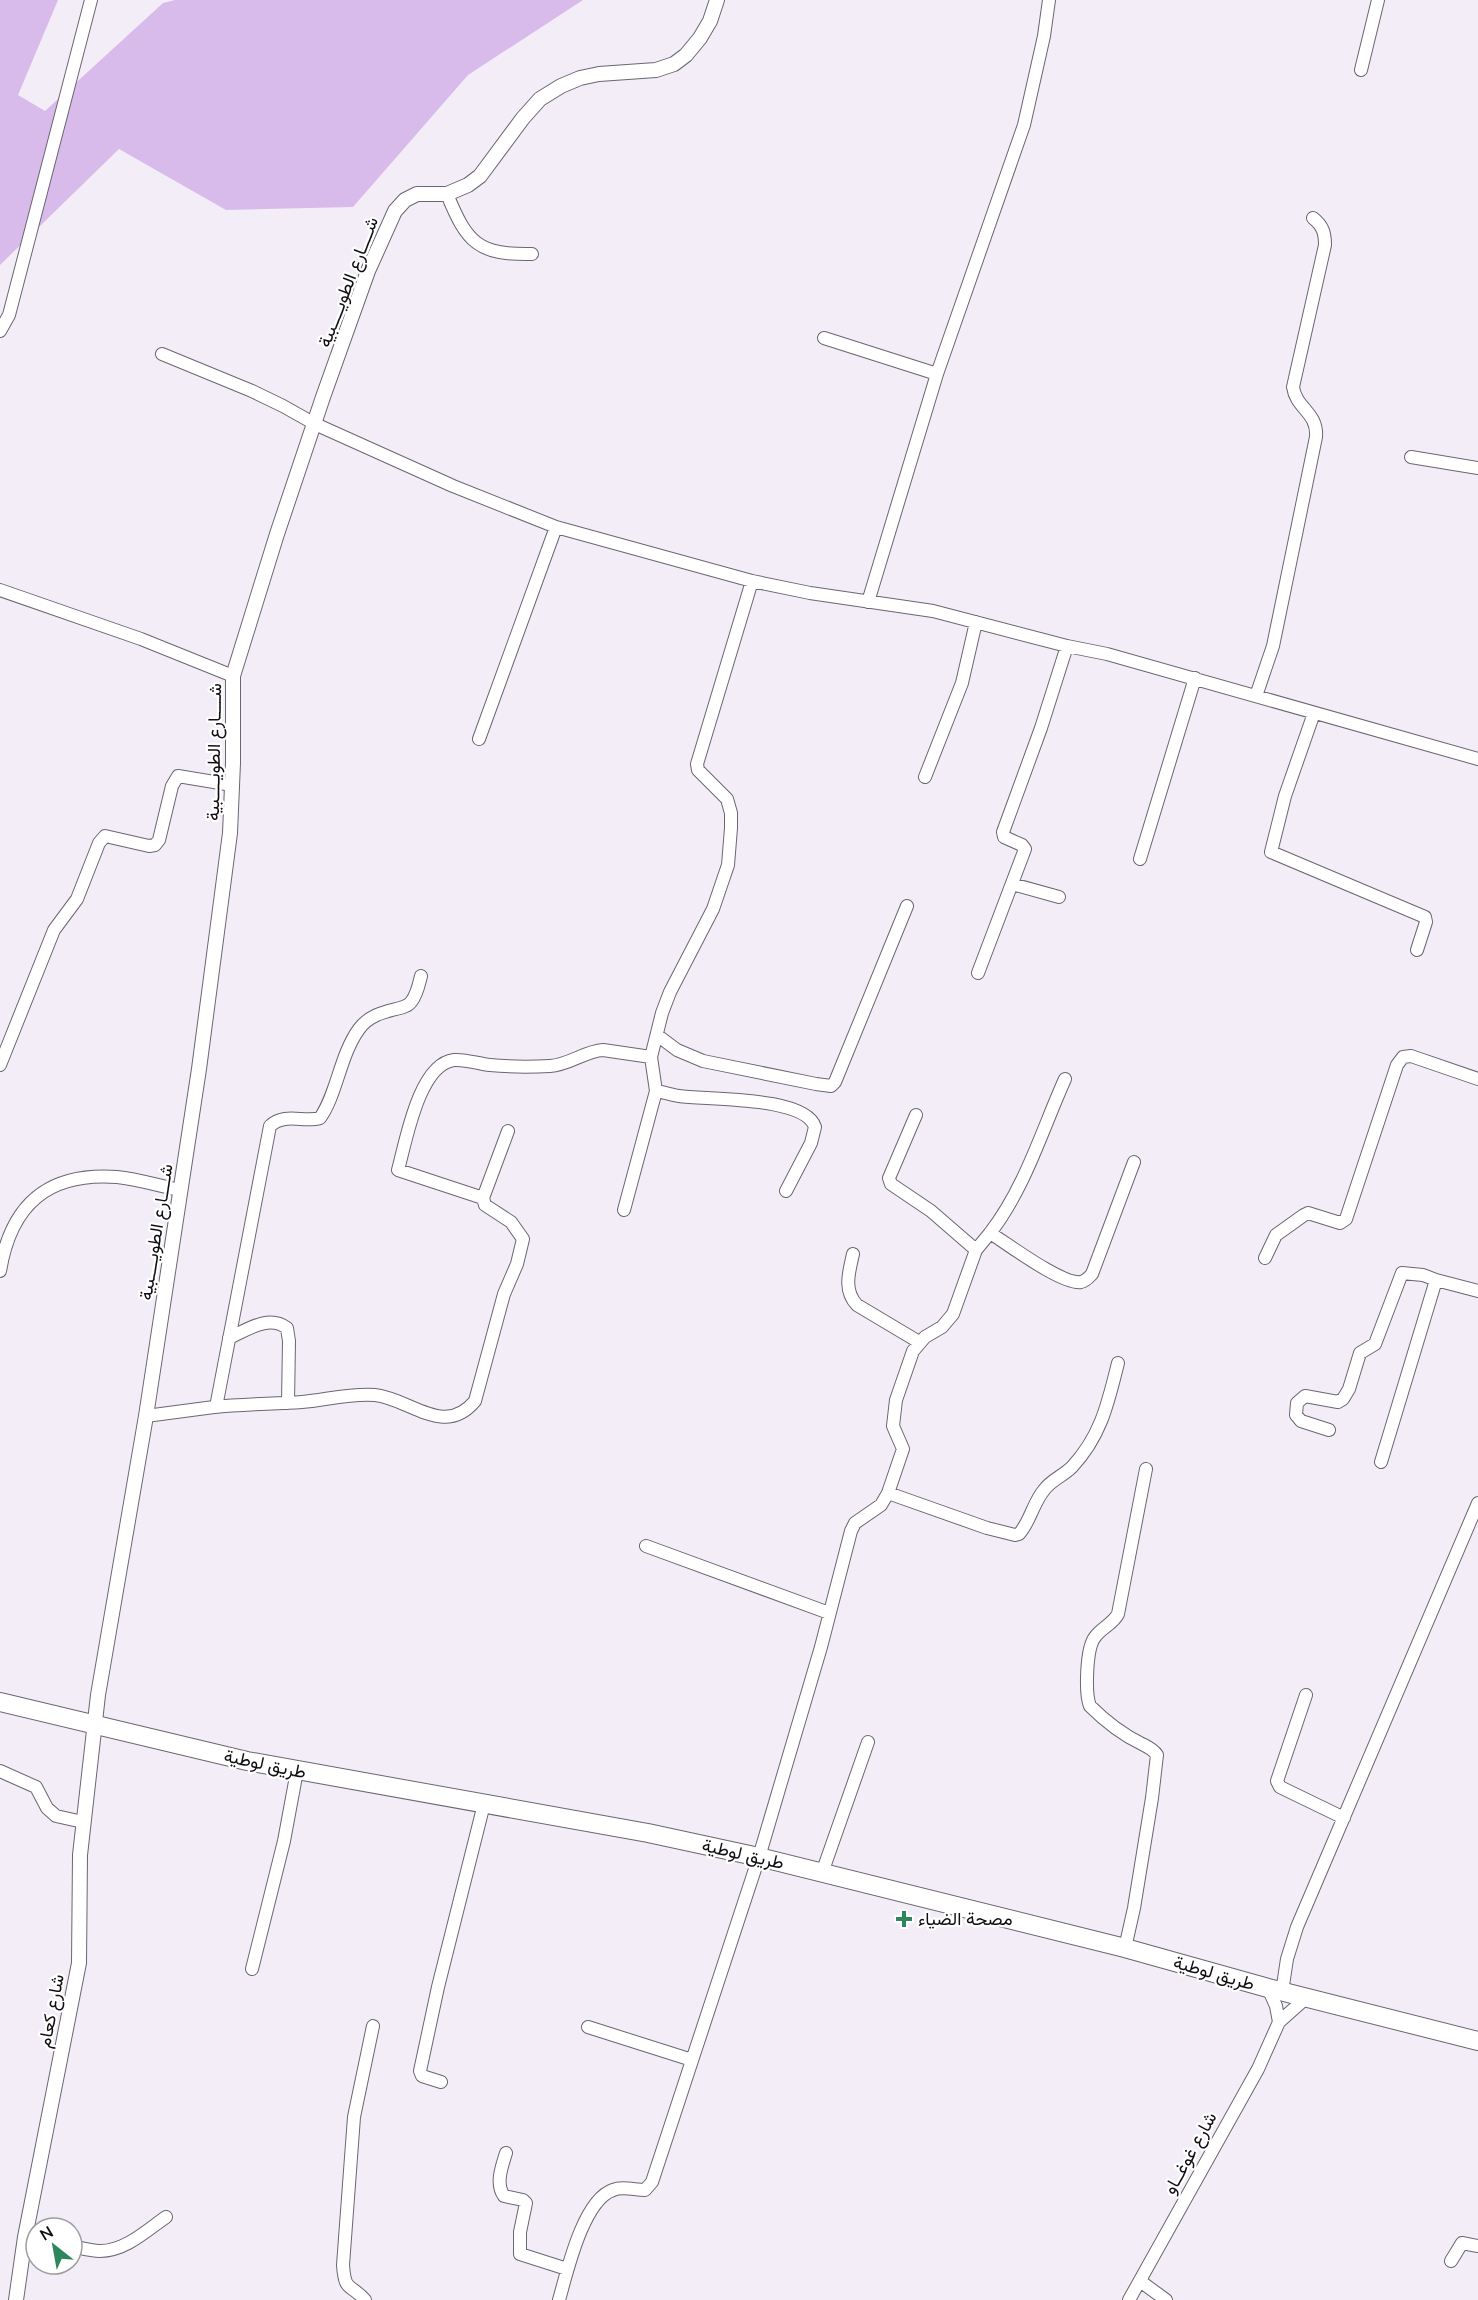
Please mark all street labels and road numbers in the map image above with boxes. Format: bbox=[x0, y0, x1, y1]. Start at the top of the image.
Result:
street label: شــــارع الطويــــبية bbox=[312, 213, 384, 351]
street label: شــــارع الطويــــبية bbox=[201, 683, 227, 821]
street label: شــــارع الطويــــبية bbox=[133, 1162, 179, 1302]
street label: طريق لوطية bbox=[222, 1744, 308, 1784]
street label: طريق لوطية bbox=[700, 1833, 786, 1875]
street label: طريق لوطية bbox=[1171, 1950, 1257, 1996]
street label: شارع كعام bbox=[32, 1972, 70, 2050]
street label: شارع غوغــاو bbox=[1158, 2108, 1222, 2198]

